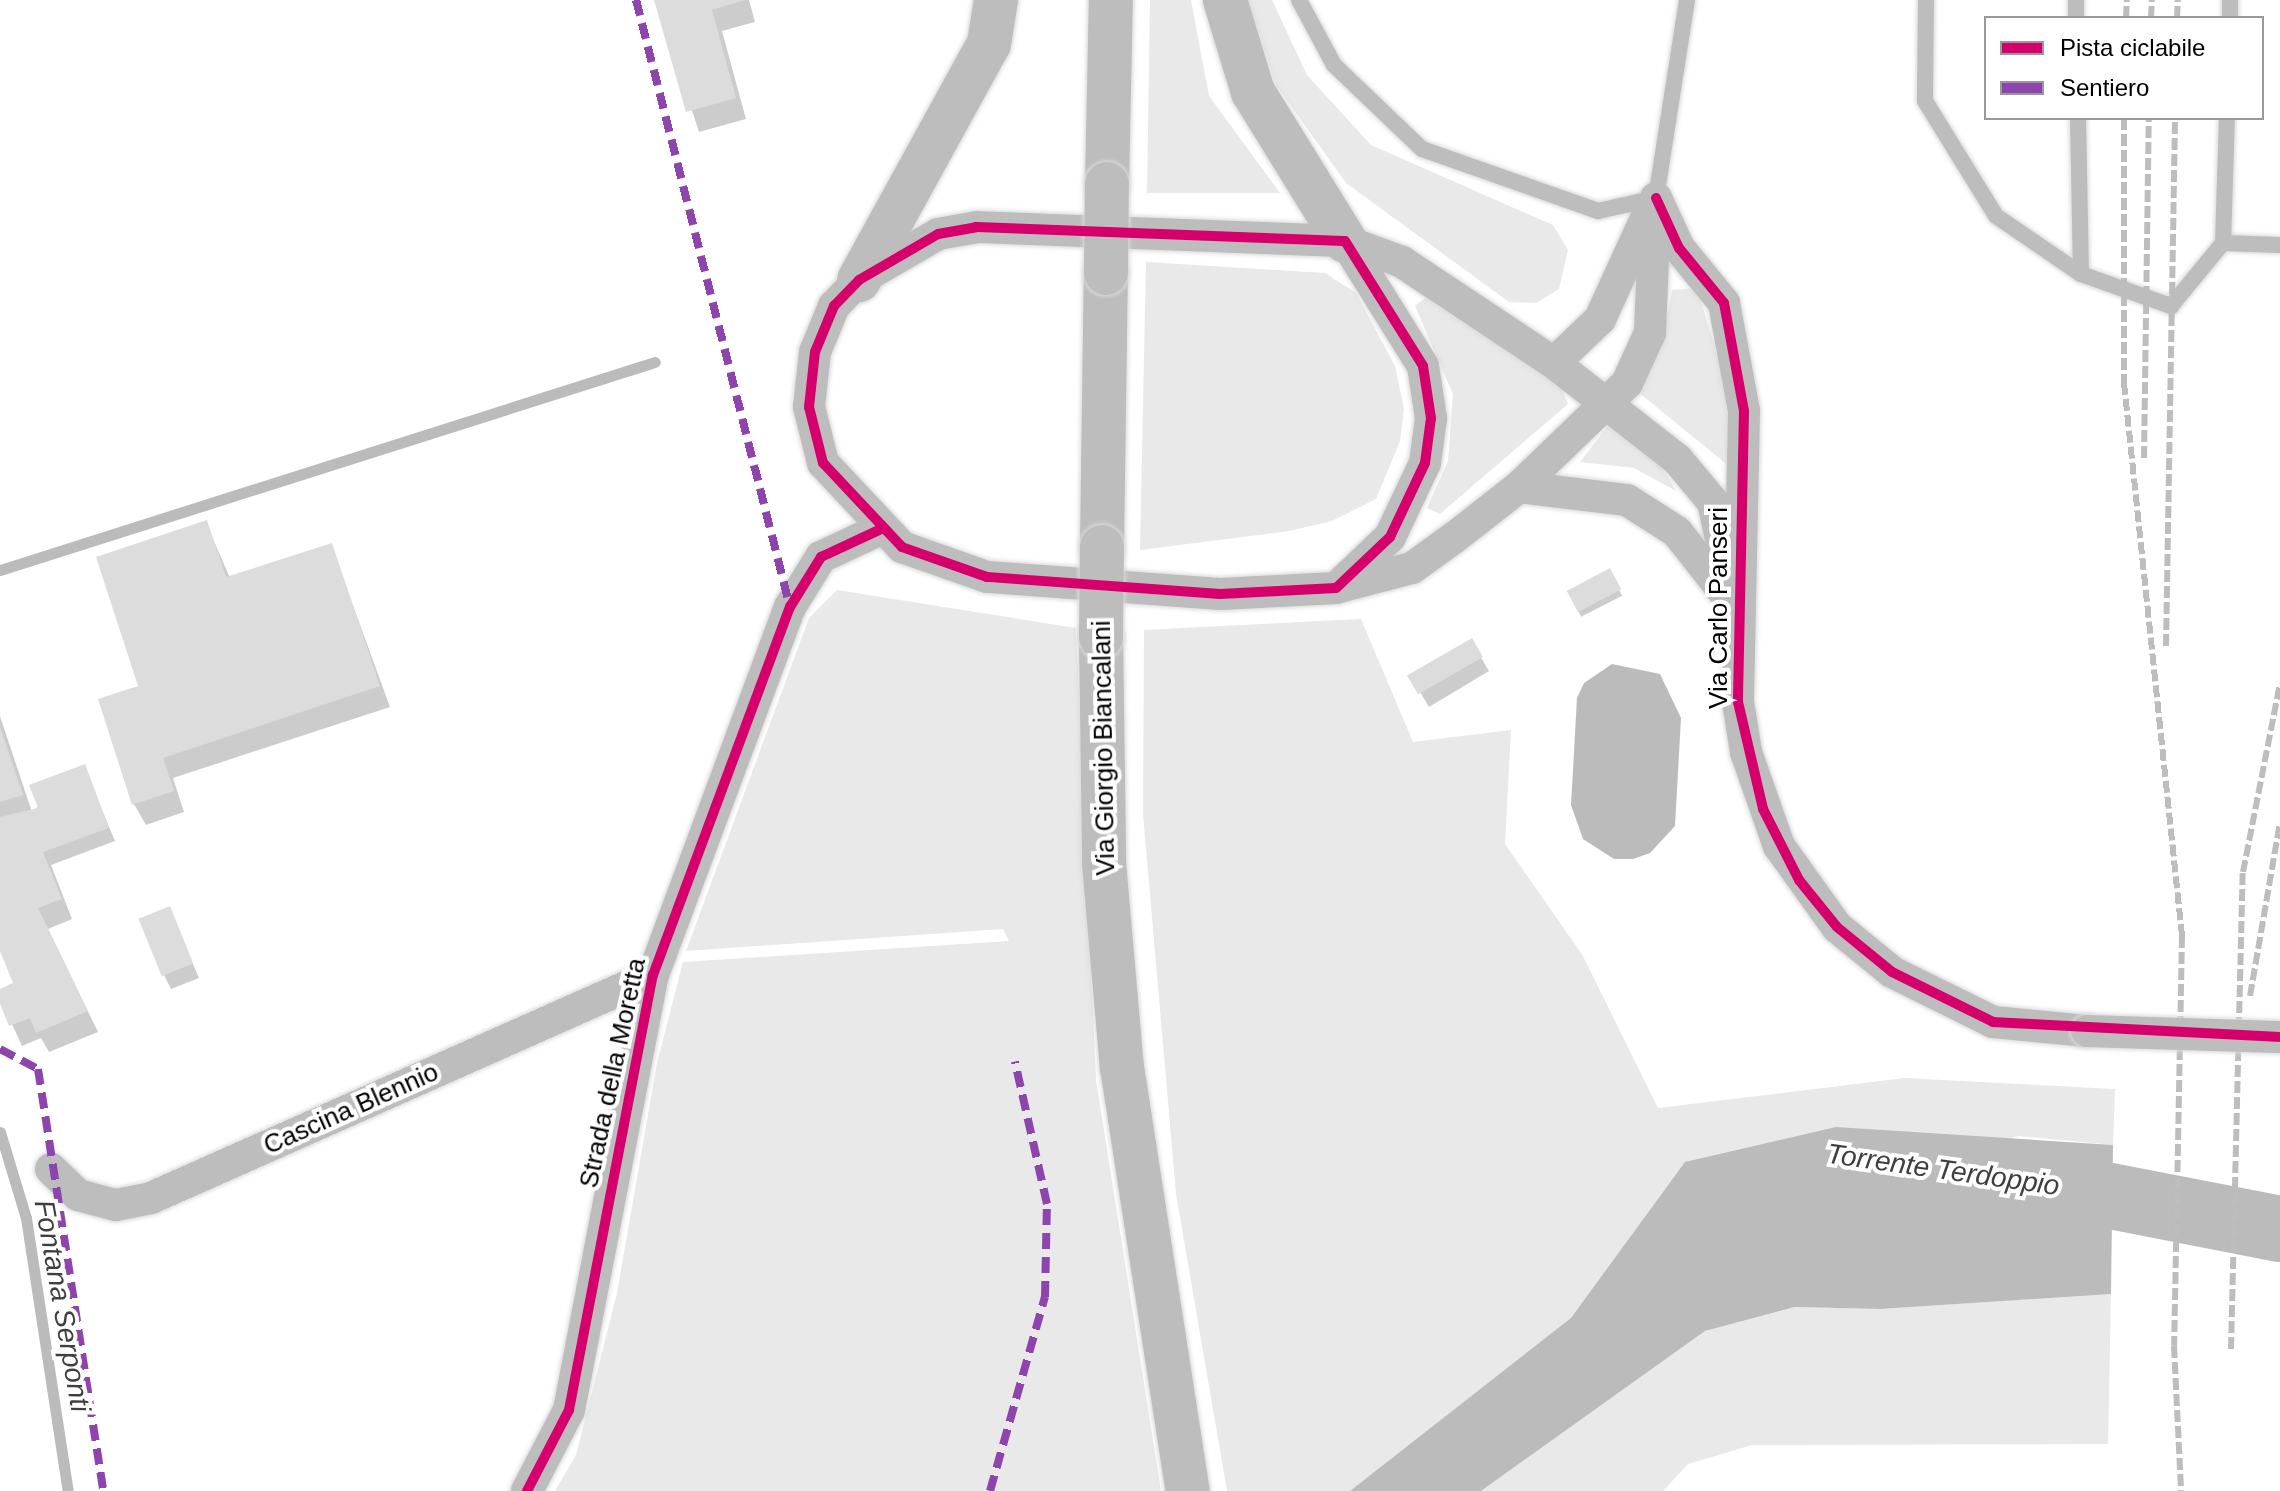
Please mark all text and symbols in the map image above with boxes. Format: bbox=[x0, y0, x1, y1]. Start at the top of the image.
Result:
legend bbox=[1984, 16, 2264, 120]
text: Pista ciclabile bbox=[2060, 34, 2205, 61]
text: Sentiero bbox=[2060, 74, 2149, 101]
street label: Via Carlo Panseri bbox=[1703, 507, 1735, 709]
street label: Via Giorgio Biancalani bbox=[1086, 620, 1122, 876]
street label: Strada della Moretta bbox=[573, 955, 653, 1191]
street label: Cascina Blennio bbox=[259, 1057, 443, 1161]
water label: Torrente Terdoppio bbox=[1825, 1137, 2061, 1203]
water label: Fontana Serponti bbox=[27, 1197, 97, 1415]

